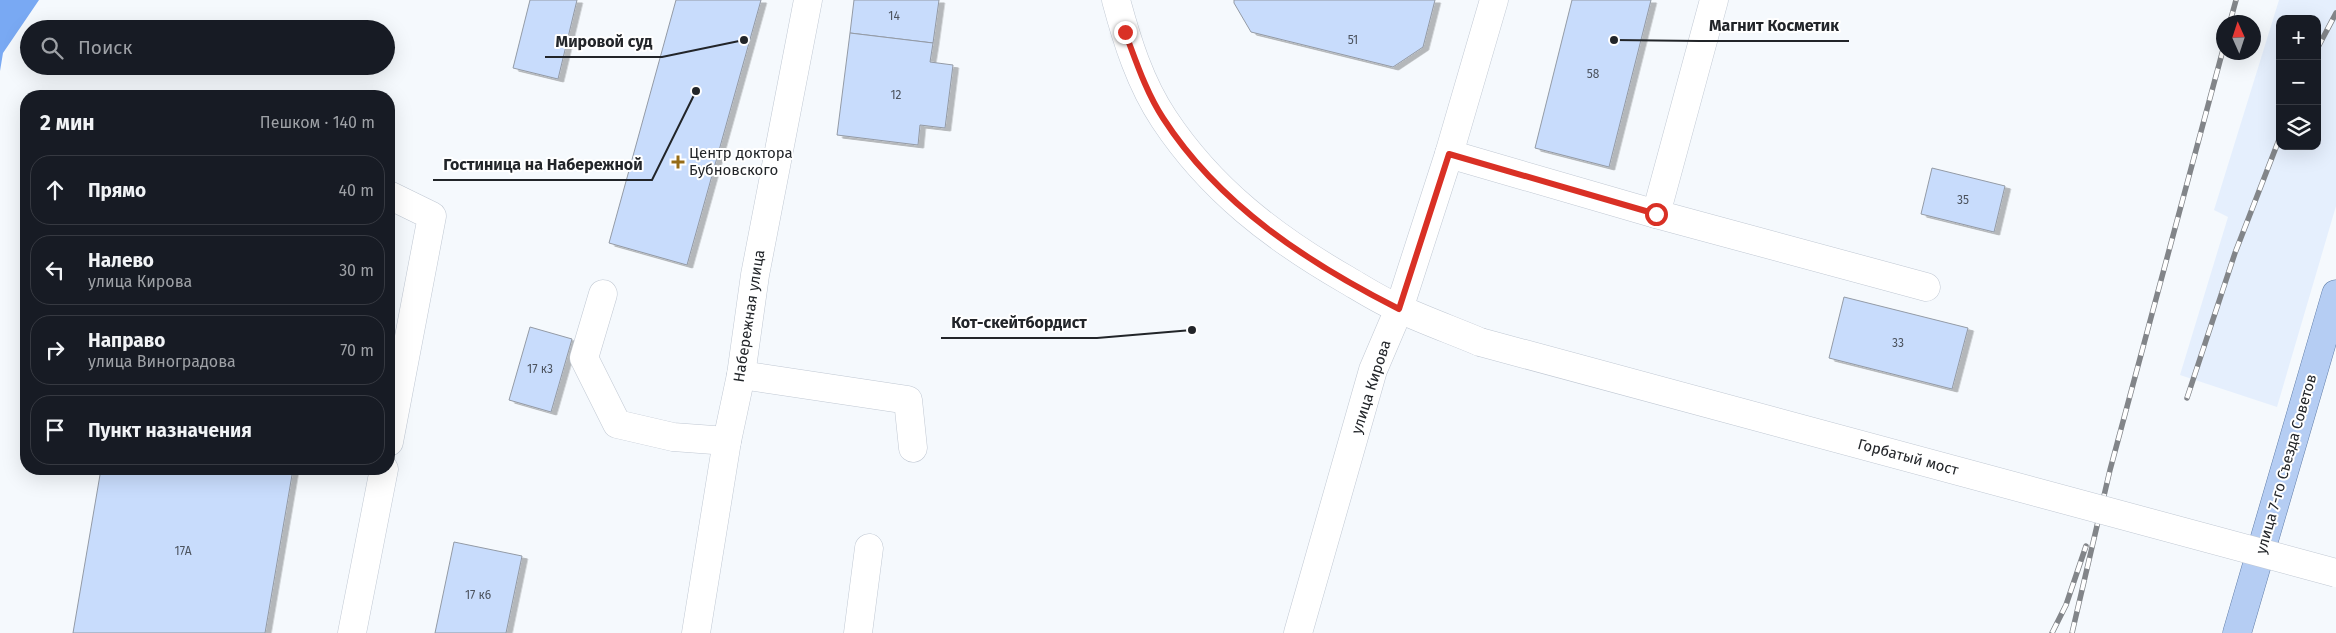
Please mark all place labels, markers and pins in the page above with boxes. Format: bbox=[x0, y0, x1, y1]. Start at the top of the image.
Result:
callout: Магнит Косметик bbox=[1699, 10, 1849, 41]
callout: Мировой суд bbox=[545, 26, 662, 57]
place label: Центр доктора Бубновского bbox=[689, 144, 793, 179]
callout: Гостиница на Набережной bbox=[433, 149, 652, 180]
marker: Центр доктора Бубновского bbox=[671, 155, 685, 169]
callout: Кот-скейтбордист bbox=[941, 307, 1097, 338]

